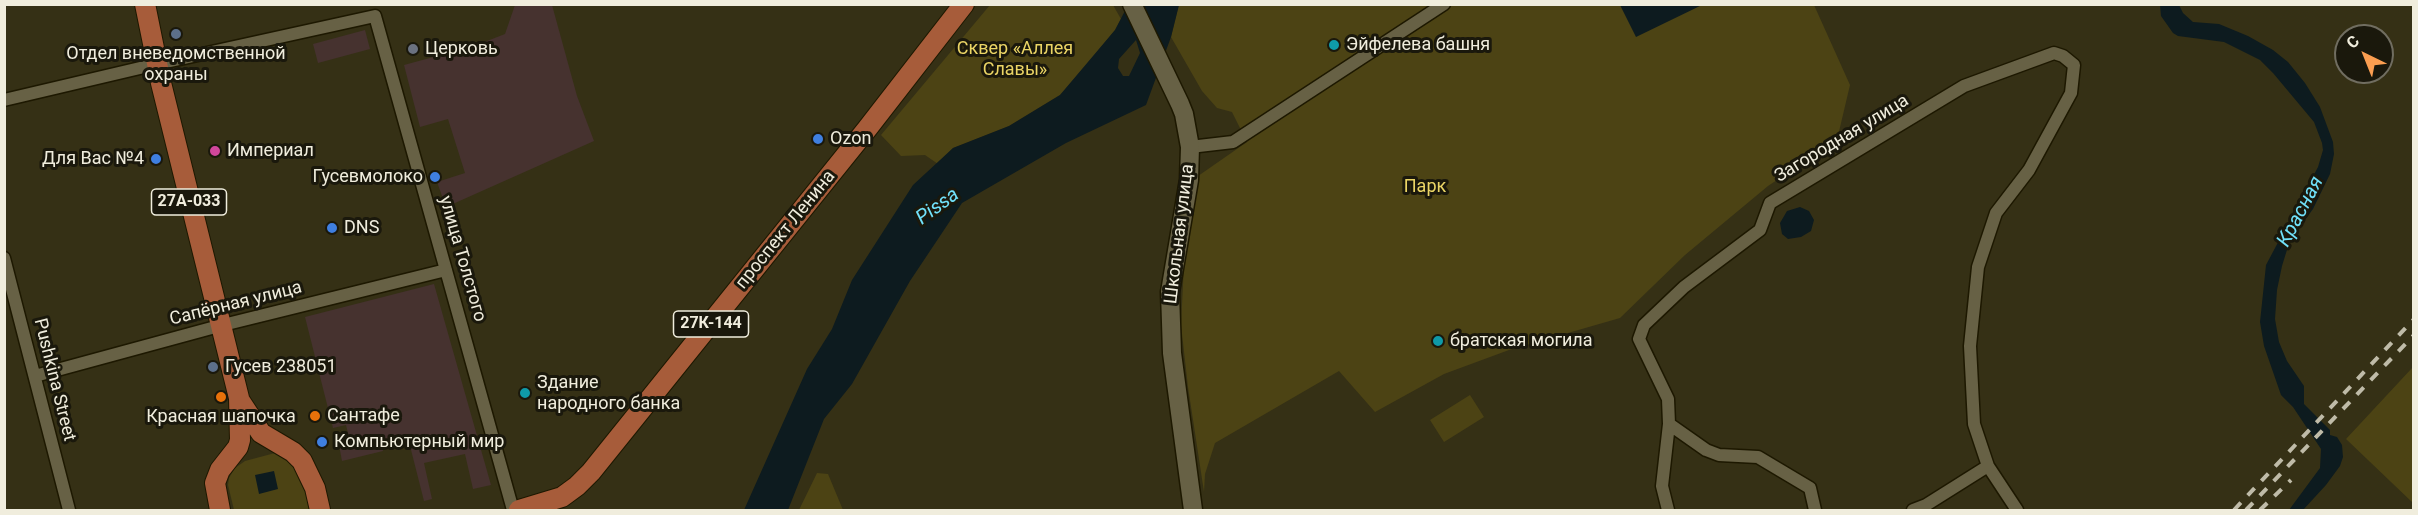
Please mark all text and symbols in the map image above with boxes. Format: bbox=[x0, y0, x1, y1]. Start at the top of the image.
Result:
north arrow bbox=[2334, 24, 2394, 84]
marker: Отдел вневедомственной охраны bbox=[169, 27, 183, 41]
text: С bbox=[2342, 31, 2363, 52]
place label: Эйфелева башня bbox=[1346, 34, 1490, 56]
place label: Церковь bbox=[425, 38, 498, 60]
park label: Сквер «Аллея Славы» bbox=[957, 38, 1073, 80]
marker: Эйфелева башня bbox=[1327, 38, 1341, 52]
marker: Церковь bbox=[406, 42, 420, 56]
place label: Отдел вневедомственной охраны bbox=[66, 43, 286, 86]
street label: Загородная улица bbox=[1771, 90, 1913, 188]
place label: Ozon bbox=[830, 128, 871, 150]
marker: Ozon bbox=[811, 132, 825, 146]
place label: Империал bbox=[227, 140, 314, 162]
marker: Империал bbox=[208, 144, 222, 158]
place label: Для Вас №4 bbox=[42, 148, 144, 170]
marker: Для Вас №4 bbox=[149, 152, 163, 166]
street label: Школьная улица bbox=[1161, 163, 1199, 305]
place label: Гусевмолоко bbox=[313, 166, 423, 188]
street label: проспект Ленина bbox=[732, 166, 840, 294]
marker: Гусевмолоко bbox=[428, 170, 442, 184]
water label: Красная bbox=[2273, 173, 2329, 251]
park label: Парк bbox=[1404, 176, 1446, 198]
water label: Pissa bbox=[912, 183, 964, 231]
road number: 27А-033 bbox=[152, 189, 226, 215]
street label: улица Толстого bbox=[434, 194, 490, 324]
place label: DNS bbox=[344, 217, 379, 239]
marker: DNS bbox=[325, 221, 339, 235]
street label: Сапёрная улица bbox=[168, 277, 304, 331]
road number: 27К-144 bbox=[674, 311, 748, 337]
street label: Pushkina Street bbox=[28, 316, 80, 444]
place label: братская могила bbox=[1450, 330, 1593, 352]
marker: братская могила bbox=[1431, 334, 1445, 348]
place label: Гусев 238051 bbox=[225, 356, 337, 378]
marker: Гусев 238051 bbox=[206, 360, 220, 374]
place label: Здание народного банка bbox=[537, 372, 680, 415]
marker: Здание народного банка bbox=[518, 386, 532, 400]
marker: Красная шапочка bbox=[214, 390, 228, 404]
place label: Сантафе bbox=[327, 405, 400, 427]
place label: Красная шапочка bbox=[146, 406, 296, 428]
marker: Сантафе bbox=[308, 409, 322, 423]
place label: Компьютерный мир bbox=[334, 431, 504, 453]
marker: Компьютерный мир bbox=[315, 435, 329, 449]

